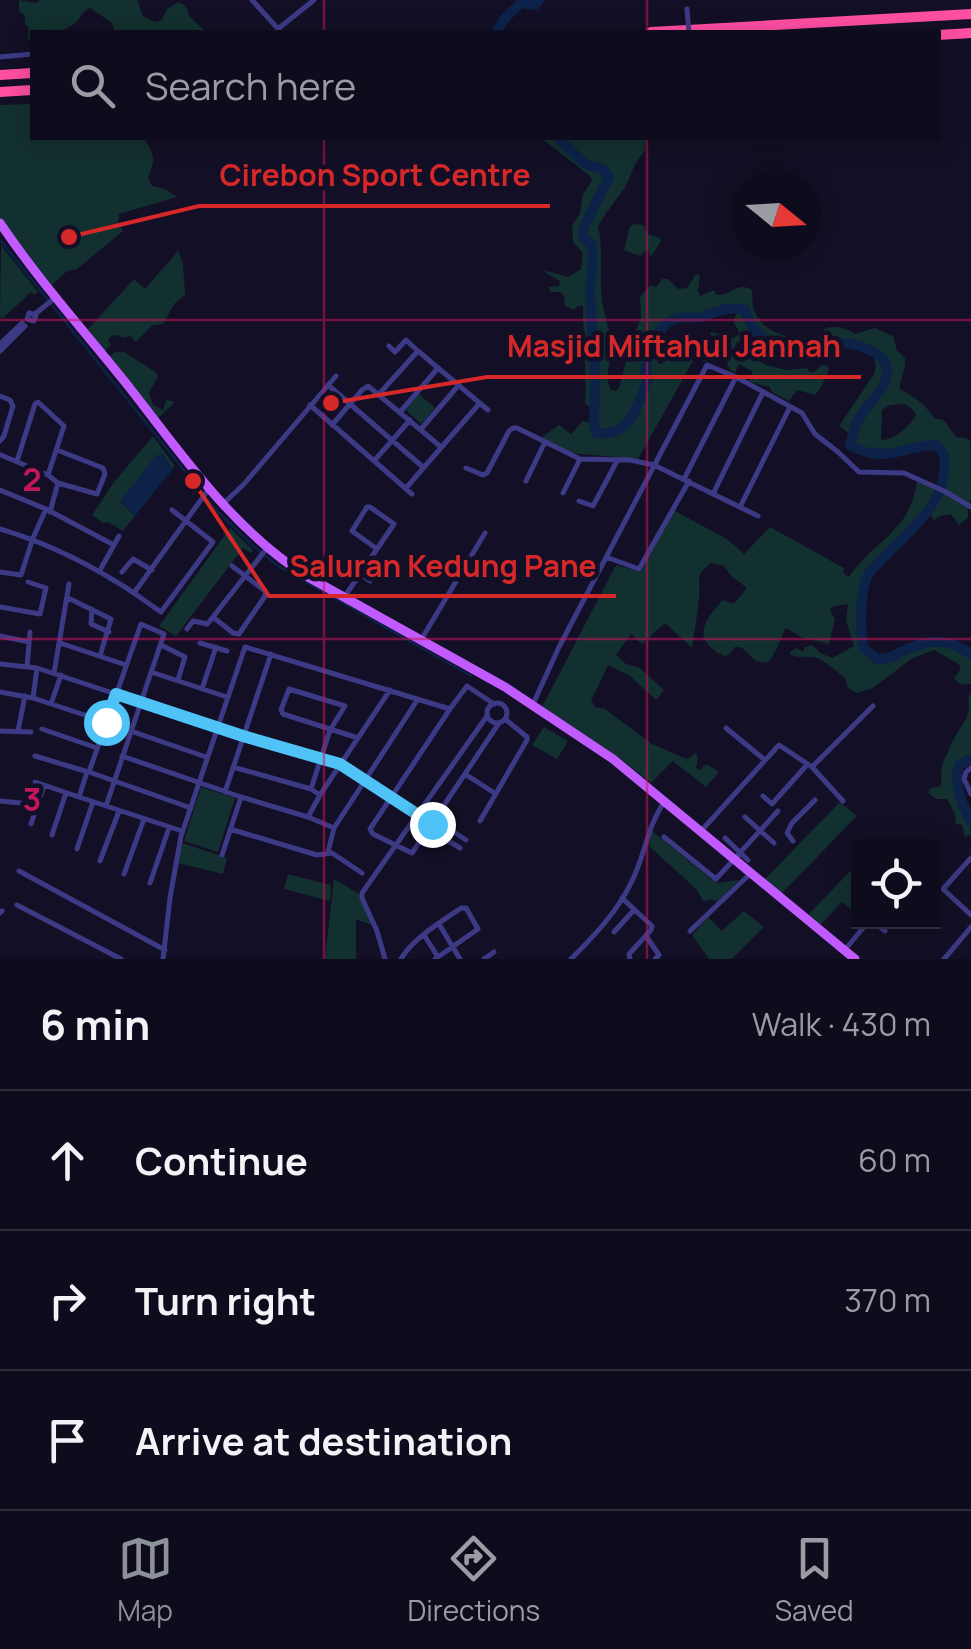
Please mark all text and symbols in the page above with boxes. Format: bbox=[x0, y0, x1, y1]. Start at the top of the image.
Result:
search box bbox=[30, 30, 941, 140]
icon: search bbox=[65, 58, 120, 113]
text: Search here bbox=[145, 59, 356, 111]
callout: Cirebon Sport Centre bbox=[199, 146, 550, 206]
text: Cirebon Sport Centre bbox=[219, 154, 531, 195]
north arrow bbox=[731, 170, 821, 260]
callout: Masjid Miftahul Jannah bbox=[487, 317, 861, 377]
text: Masjid Miftahul Jannah bbox=[507, 325, 841, 366]
text: 2 bbox=[22, 457, 42, 501]
callout: Saluran Kedung Pane bbox=[269, 536, 616, 596]
text: Saluran Kedung Pane bbox=[289, 545, 597, 586]
route start bbox=[84, 700, 130, 746]
text: 3 bbox=[23, 777, 41, 821]
route end bbox=[410, 802, 456, 848]
map controls bbox=[851, 839, 941, 929]
button: locate bbox=[851, 839, 941, 929]
text: 6 min bbox=[40, 995, 150, 1053]
text: Walk · 430 m bbox=[752, 1002, 931, 1046]
icon: ahead bbox=[40, 1133, 95, 1188]
text: Continue bbox=[135, 1134, 308, 1186]
text: 60 m bbox=[858, 1138, 931, 1182]
icon: right bbox=[40, 1273, 95, 1328]
text: Turn right bbox=[135, 1274, 316, 1326]
text: 370 m bbox=[844, 1278, 931, 1322]
icon: arrive bbox=[40, 1413, 95, 1468]
text: Arrive at destination bbox=[135, 1414, 512, 1466]
tab: Map bbox=[117, 1531, 173, 1629]
tab: Directions bbox=[408, 1531, 540, 1629]
tab: Saved bbox=[775, 1531, 854, 1629]

